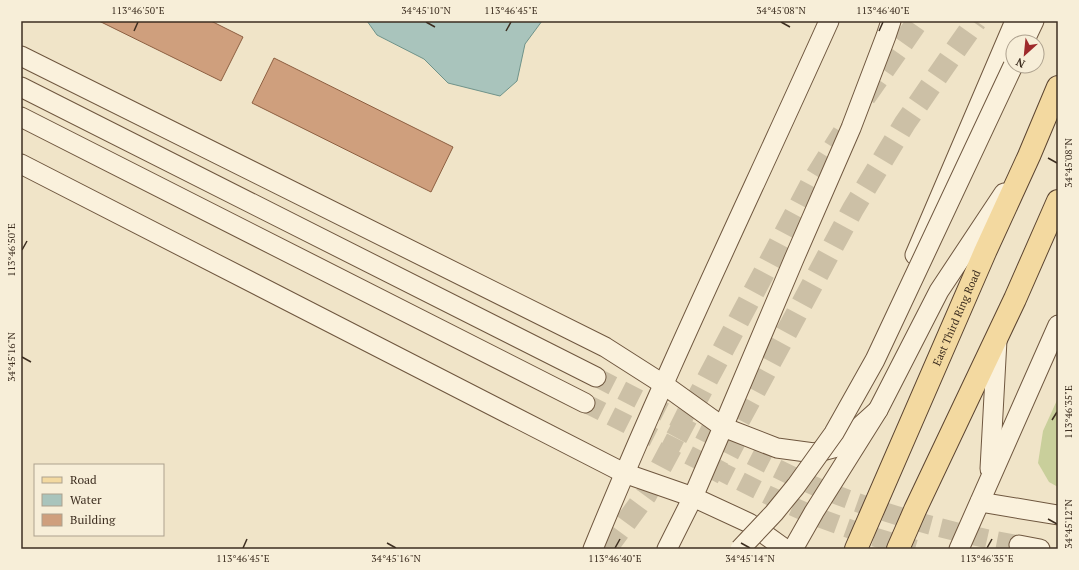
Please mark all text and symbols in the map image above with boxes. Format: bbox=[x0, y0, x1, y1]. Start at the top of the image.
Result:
text: 113°46'50"E bbox=[111, 4, 165, 17]
text: 34°45'10"N bbox=[401, 4, 451, 17]
text: 113°46'45"E bbox=[484, 4, 538, 17]
text: 34°45'08"N bbox=[756, 4, 806, 17]
text: 113°46'40"E bbox=[856, 4, 910, 17]
north arrow bbox=[1005, 34, 1045, 74]
text: N bbox=[1013, 54, 1027, 71]
text: 34°45'08"N bbox=[1062, 138, 1075, 188]
text: 113°46'50"E bbox=[5, 223, 18, 277]
street label: East Third Ring Road bbox=[929, 268, 983, 368]
text: 34°45'16"N bbox=[5, 332, 18, 382]
text: 113°46'35"E bbox=[1062, 385, 1075, 439]
legend bbox=[34, 464, 164, 536]
text: Road bbox=[70, 472, 97, 487]
text: Water bbox=[70, 492, 102, 507]
text: 34°45'12"N bbox=[1062, 499, 1075, 549]
text: Building bbox=[70, 512, 116, 527]
text: 113°46'45"E bbox=[216, 552, 270, 565]
text: 34°45'16"N bbox=[371, 552, 421, 565]
text: 113°46'40"E bbox=[588, 552, 642, 565]
text: 34°45'14"N bbox=[725, 552, 775, 565]
text: 113°46'35"E bbox=[960, 552, 1014, 565]

